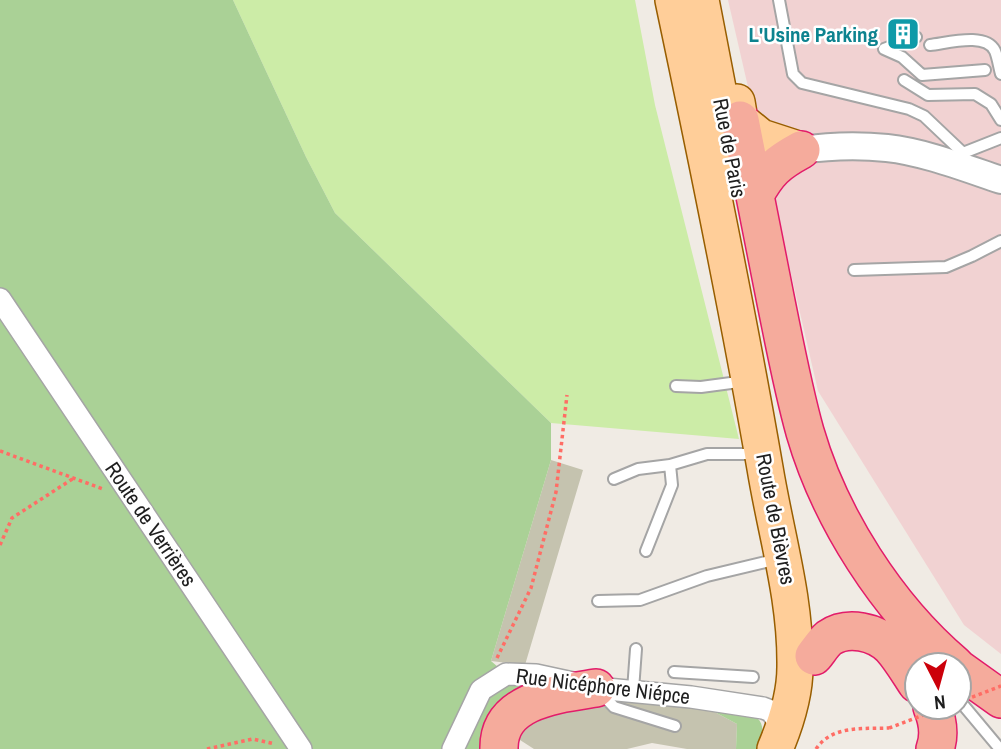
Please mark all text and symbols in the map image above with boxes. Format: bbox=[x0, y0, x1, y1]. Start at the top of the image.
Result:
building icon: L'Usine Parking bbox=[884, 15, 922, 53]
place label: L'Usine Parking bbox=[749, 20, 878, 49]
street label: Rue de Paris bbox=[706, 96, 754, 200]
street label: Route de Bièvres bbox=[749, 451, 803, 587]
street label: Route de Verrières bbox=[99, 456, 203, 592]
north arrow bbox=[903, 651, 973, 721]
street label: Rue Nicéphore Niépce bbox=[514, 661, 692, 711]
text: N bbox=[933, 689, 947, 716]

